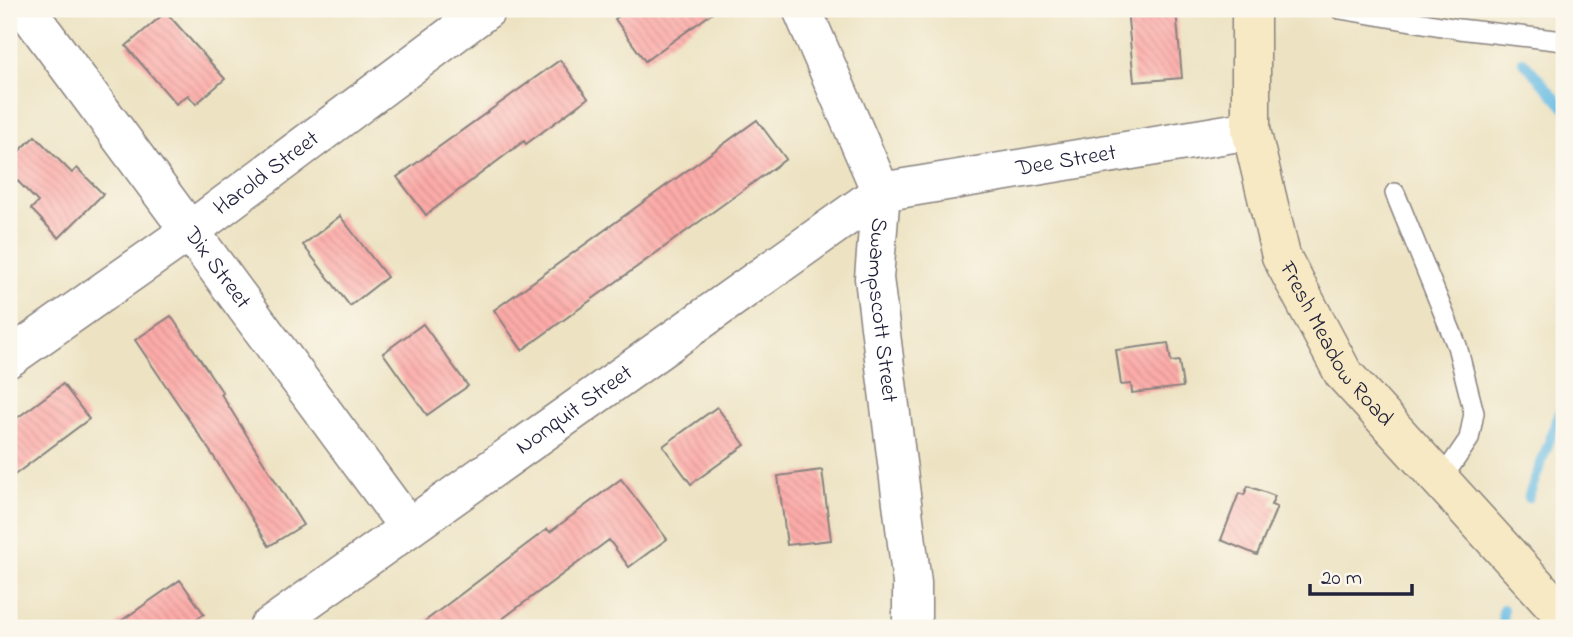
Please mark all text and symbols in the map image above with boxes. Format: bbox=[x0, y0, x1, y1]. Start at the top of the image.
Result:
street label: Harold Street bbox=[207, 123, 327, 224]
street label: Dee Street bbox=[1013, 136, 1119, 186]
street label: Swampscott Street bbox=[858, 216, 906, 405]
street label: Dix Street bbox=[175, 219, 259, 316]
street label: Fresh Meadow Road bbox=[1270, 255, 1401, 434]
street label: Nonquit Street bbox=[509, 357, 640, 463]
scale bar bbox=[1310, 553, 1412, 597]
text: 20 m bbox=[1321, 564, 1362, 594]

